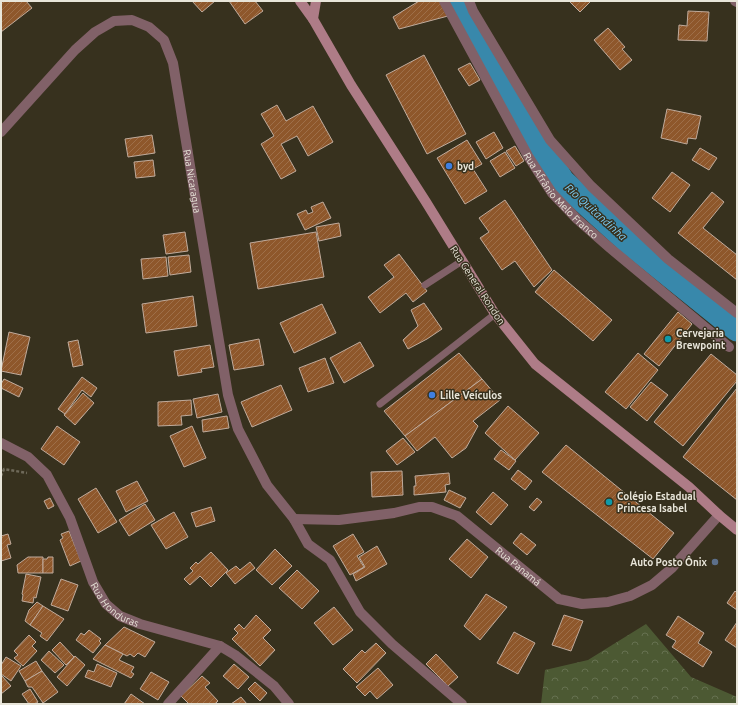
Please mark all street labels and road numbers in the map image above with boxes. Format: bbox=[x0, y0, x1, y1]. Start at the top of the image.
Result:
street label: Rua Nicaragua bbox=[181, 149, 203, 214]
street label: Rua Afrânio Melo Franco bbox=[521, 151, 600, 241]
street label: Rua General Rondon bbox=[448, 244, 507, 327]
street label: Rua Panamá bbox=[493, 545, 543, 588]
street label: Rua Honduras bbox=[88, 581, 140, 629]

